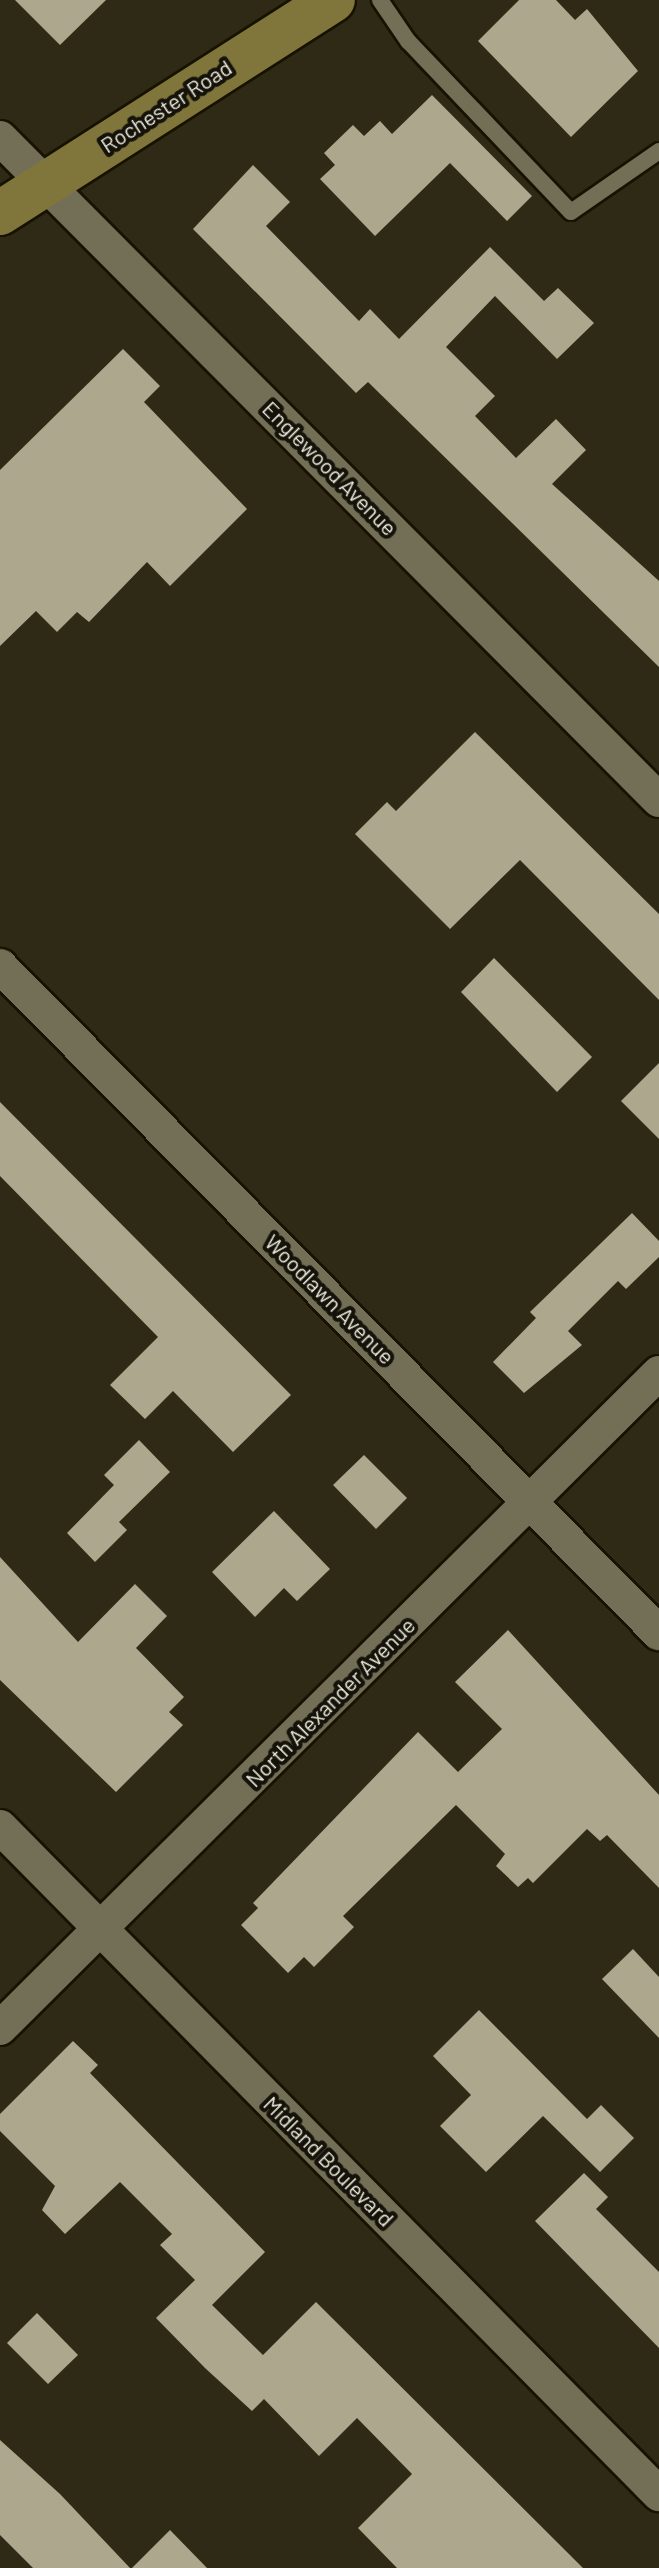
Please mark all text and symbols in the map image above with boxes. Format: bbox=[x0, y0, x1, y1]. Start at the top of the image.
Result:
street label: Rochester Road bbox=[95, 54, 237, 158]
street label: Englewood Avenue bbox=[257, 395, 403, 541]
street label: Woodlawn Avenue bbox=[260, 1229, 400, 1369]
street label: North Alexander Avenue bbox=[240, 1612, 420, 1792]
street label: Midland Boulevard bbox=[258, 2090, 400, 2232]

